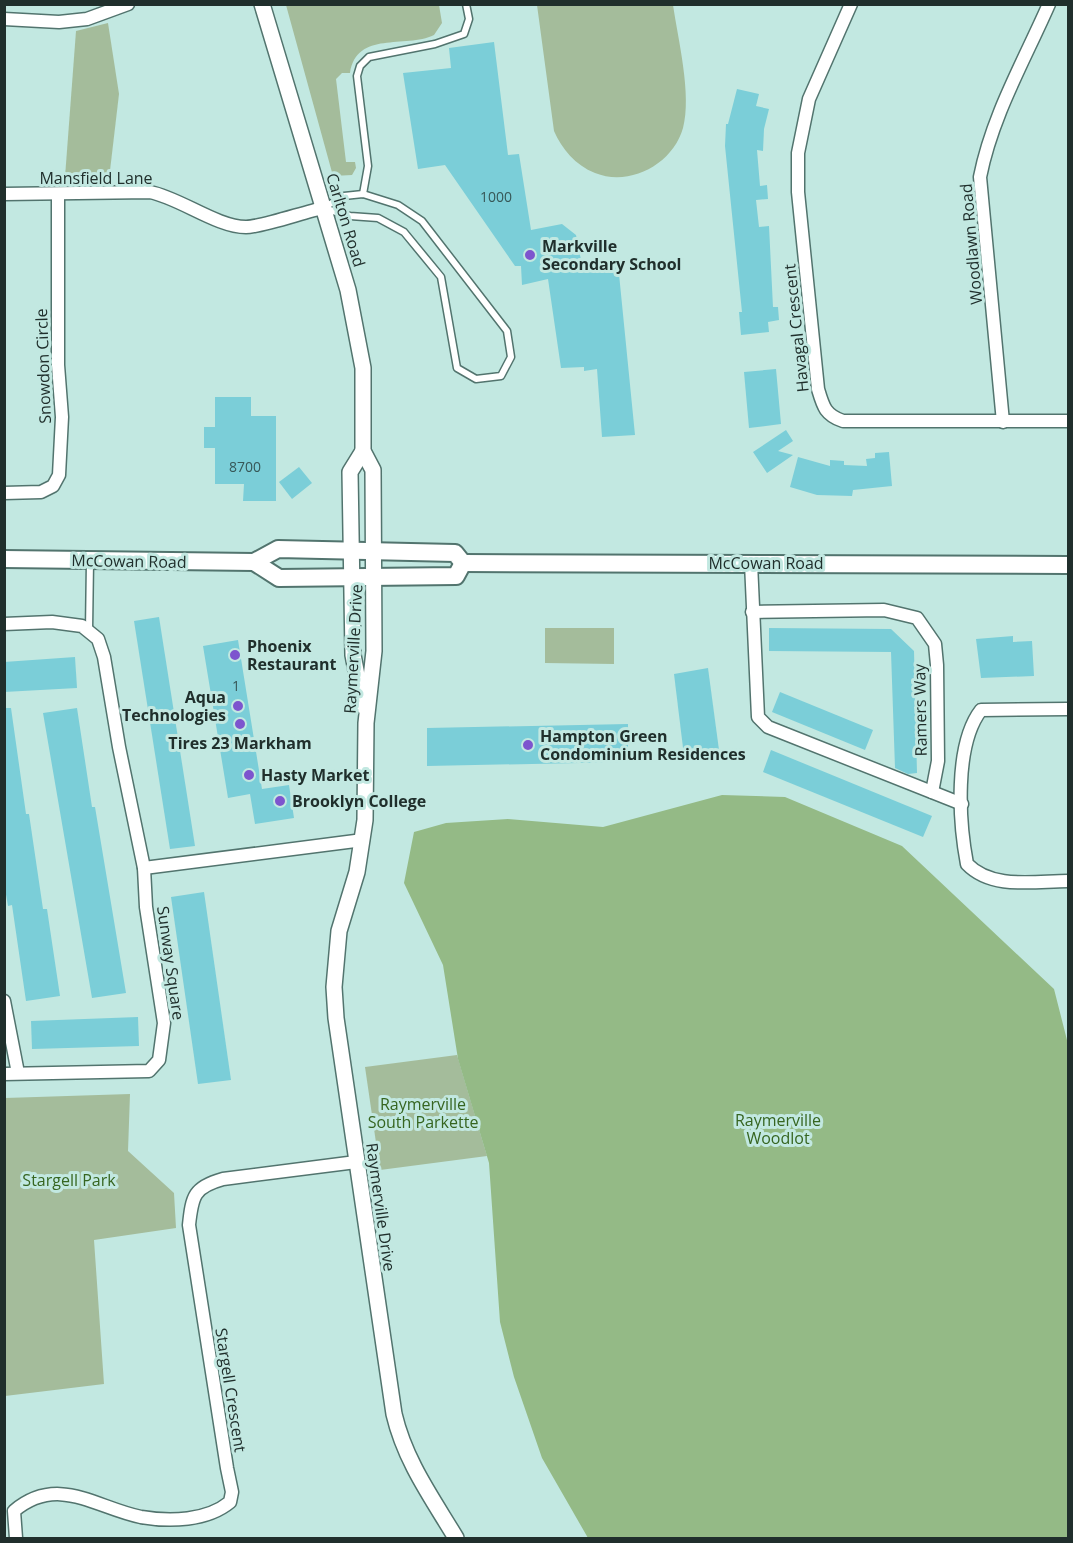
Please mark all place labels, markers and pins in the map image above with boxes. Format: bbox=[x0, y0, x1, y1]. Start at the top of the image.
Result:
place label: Markville Secondary School bbox=[542, 235, 681, 275]
marker: Markville Secondary School bbox=[523, 248, 537, 262]
place label: Phoenix Restaurant bbox=[247, 635, 337, 675]
marker: Phoenix Restaurant bbox=[228, 648, 242, 662]
place label: Aqua Technologies bbox=[122, 686, 226, 726]
marker: Aqua Technologies bbox=[231, 699, 245, 713]
marker: Tires 23 Markham bbox=[233, 717, 247, 731]
place label: Hampton Green Condominium Residences bbox=[540, 725, 746, 765]
place label: Tires 23 Markham bbox=[168, 732, 312, 754]
marker: Hampton Green Condominium Residences bbox=[521, 738, 535, 752]
place label: Hasty Market bbox=[261, 764, 369, 786]
marker: Hasty Market bbox=[242, 768, 256, 782]
place label: Brooklyn College bbox=[292, 790, 426, 812]
marker: Brooklyn College bbox=[273, 794, 287, 808]

